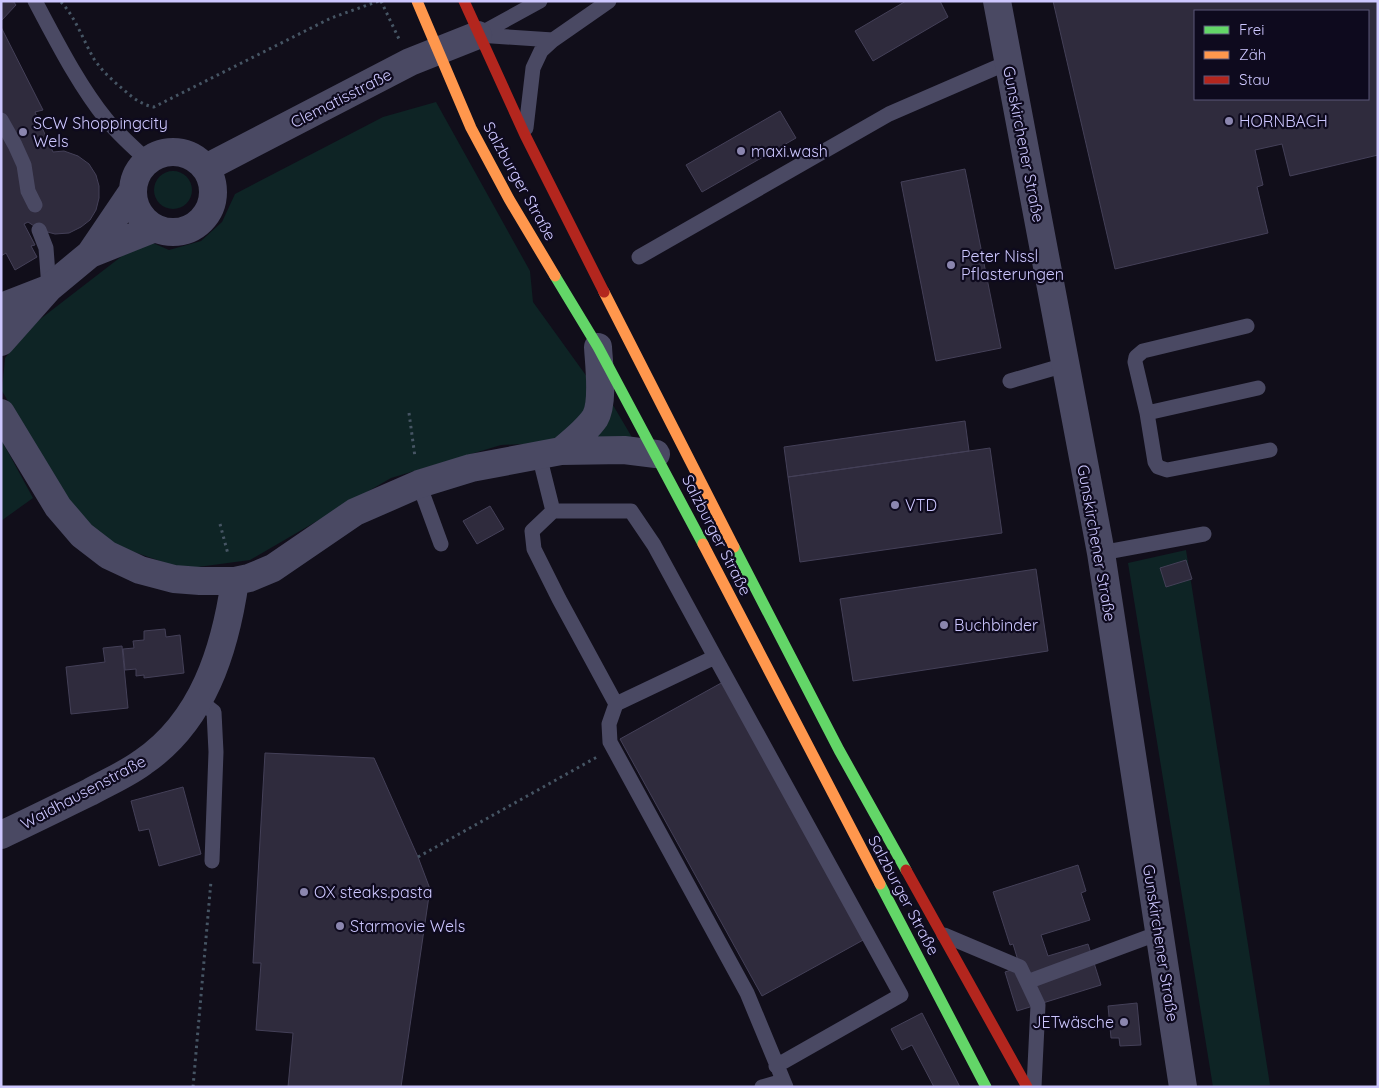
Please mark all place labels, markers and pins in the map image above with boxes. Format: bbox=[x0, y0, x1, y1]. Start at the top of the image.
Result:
place label: HORNBACH bbox=[1239, 111, 1328, 131]
place label: SCW Shoppingcity Wels bbox=[33, 113, 168, 151]
marker: HORNBACH bbox=[1223, 115, 1235, 127]
marker: SCW Shoppingcity Wels bbox=[17, 126, 29, 138]
place label: maxi.wash bbox=[751, 141, 828, 161]
marker: maxi.wash bbox=[735, 145, 747, 157]
place label: Peter Nissl Pflasterungen bbox=[961, 246, 1064, 284]
marker: Peter Nissl Pflasterungen bbox=[945, 259, 957, 271]
place label: VTD bbox=[905, 495, 937, 515]
marker: VTD bbox=[889, 499, 901, 511]
place label: Buchbinder bbox=[954, 615, 1038, 635]
marker: Buchbinder bbox=[938, 619, 950, 631]
place label: OX steaks.pasta bbox=[314, 882, 432, 902]
marker: OX steaks.pasta bbox=[298, 886, 310, 898]
place label: Starmovie Wels bbox=[350, 916, 465, 936]
marker: Starmovie Wels bbox=[334, 920, 346, 932]
place label: JETwäsche bbox=[1032, 1012, 1114, 1032]
marker: JETwäsche bbox=[1118, 1016, 1130, 1028]

